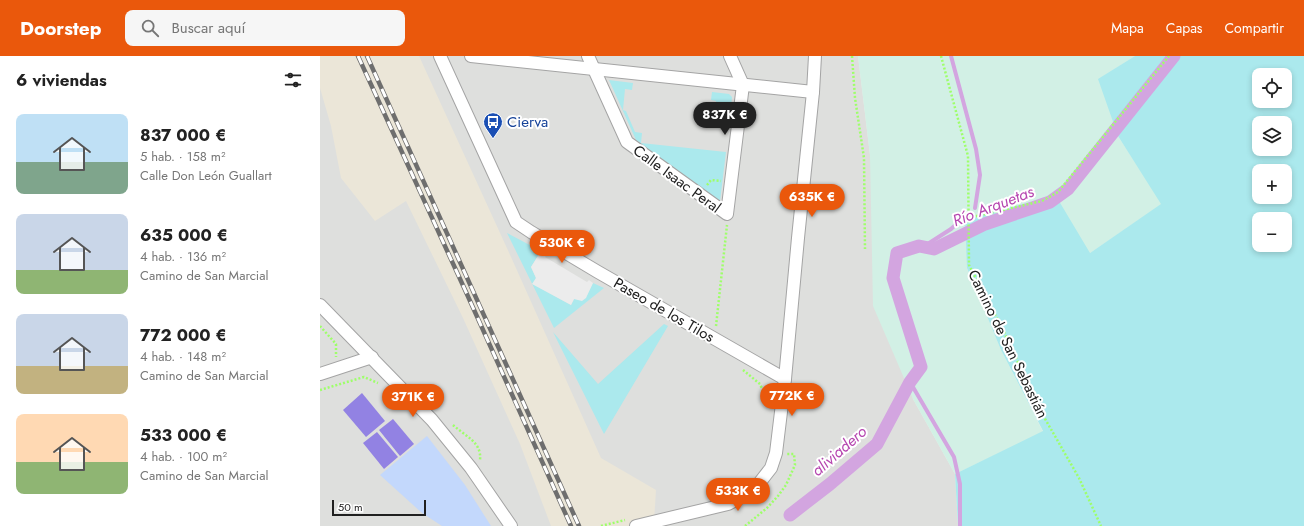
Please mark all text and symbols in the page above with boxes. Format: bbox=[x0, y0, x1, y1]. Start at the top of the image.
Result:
search box bbox=[125, 10, 405, 46]
text: Doorstep bbox=[20, 15, 101, 42]
icon: search bbox=[139, 17, 161, 39]
text: Buscar aquí bbox=[171, 17, 245, 39]
text: Mapa bbox=[1111, 18, 1144, 38]
text: Capas bbox=[1166, 18, 1203, 38]
text: Compartir bbox=[1225, 18, 1284, 38]
text: 6 viviendas bbox=[16, 68, 107, 92]
map controls bbox=[1252, 68, 1292, 252]
button: locate bbox=[1252, 68, 1292, 108]
icon: filters bbox=[282, 69, 304, 91]
pin: 837K € bbox=[692, 102, 758, 136]
text: 837K € bbox=[702, 105, 748, 124]
bus stop icon: Cierva bbox=[482, 111, 504, 139]
place label: Cierva bbox=[507, 111, 548, 133]
button: layers bbox=[1252, 116, 1292, 156]
text: 837 000 € bbox=[140, 123, 226, 147]
icon: home bbox=[48, 130, 96, 178]
street label: Calle Isaac Peral bbox=[629, 140, 725, 218]
text: 5 hab. · 158 m² bbox=[140, 147, 226, 166]
button: + bbox=[1252, 164, 1292, 204]
text: Calle Don León Guallart bbox=[140, 166, 272, 185]
water label: Río Arquetas bbox=[949, 180, 1038, 232]
pin: 635K € bbox=[779, 184, 845, 218]
text: 635K € bbox=[789, 187, 835, 206]
button: − bbox=[1252, 212, 1292, 252]
text: 635 000 € bbox=[140, 223, 228, 247]
icon: home bbox=[48, 230, 96, 278]
pin: 530K € bbox=[529, 230, 595, 264]
text: 530K € bbox=[539, 233, 585, 252]
text: 4 hab. · 136 m² bbox=[140, 247, 226, 266]
text: Camino de San Marcial bbox=[140, 266, 269, 285]
street label: Camino de San Sebastián bbox=[962, 266, 1054, 422]
street label: Paseo de los Tilos bbox=[610, 272, 718, 348]
text: 772 000 € bbox=[140, 323, 227, 347]
icon: home bbox=[48, 330, 96, 378]
text: 4 hab. · 148 m² bbox=[140, 347, 226, 366]
text: Camino de San Marcial bbox=[140, 366, 269, 385]
pin: 772K € bbox=[759, 383, 825, 417]
pin: 371K € bbox=[380, 384, 446, 418]
text: 772K € bbox=[769, 386, 815, 405]
text: 371K € bbox=[391, 387, 435, 406]
water label: aliviadero bbox=[806, 420, 872, 482]
text: 533 000 € bbox=[140, 423, 227, 447]
icon: home bbox=[48, 430, 96, 478]
text: 4 hab. · 100 m² bbox=[140, 447, 227, 466]
text: Camino de San Marcial bbox=[140, 466, 269, 485]
pin: 533K € bbox=[705, 478, 771, 512]
text: 533K € bbox=[715, 481, 761, 500]
scale bar bbox=[332, 498, 426, 517]
text: 50 m bbox=[338, 499, 363, 515]

